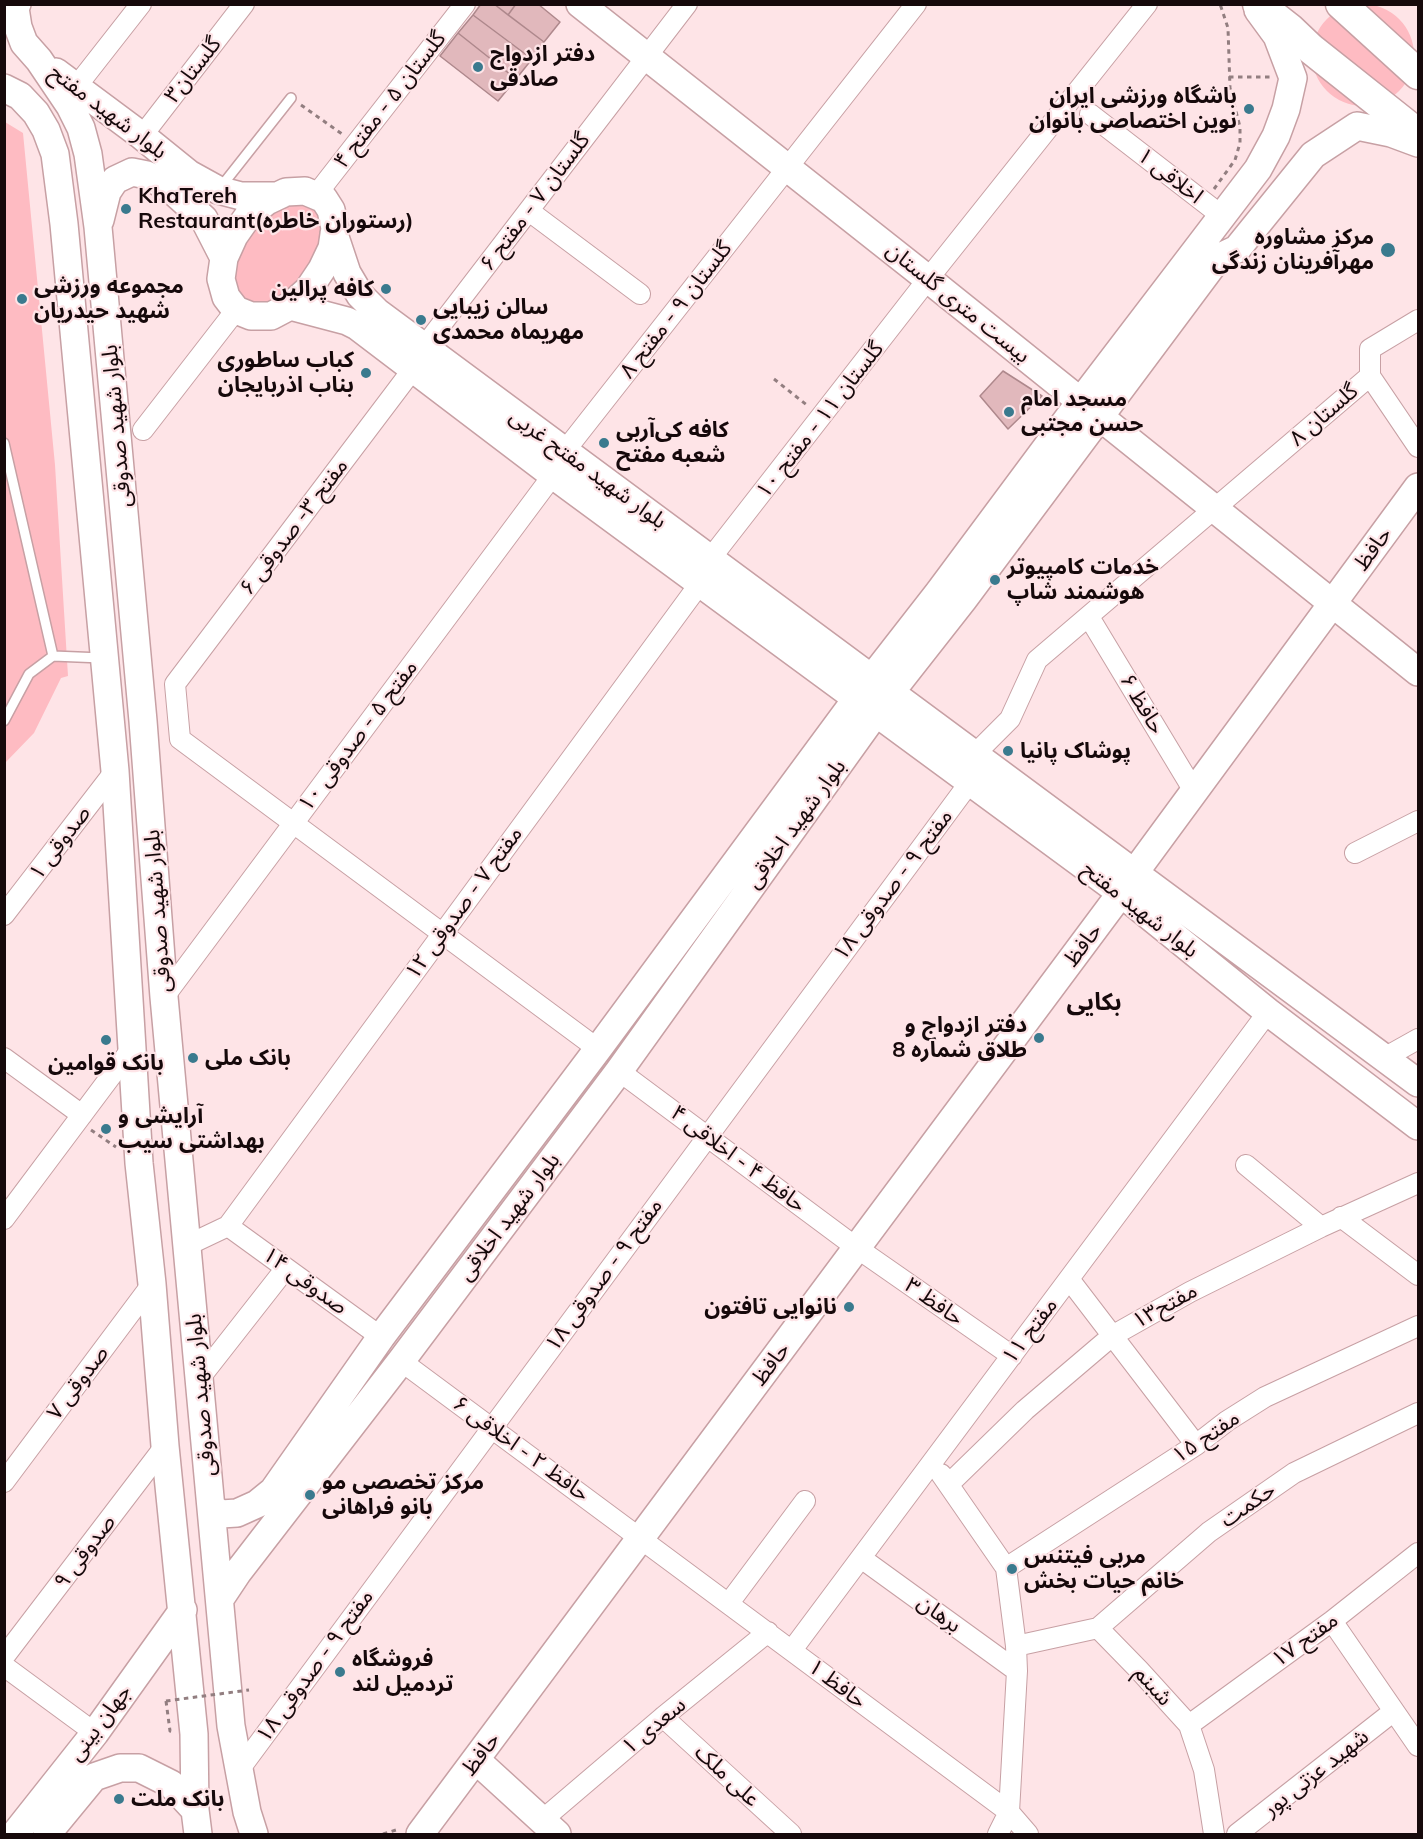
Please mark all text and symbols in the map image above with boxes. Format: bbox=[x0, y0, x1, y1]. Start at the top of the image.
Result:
street label: گلستان ۵ - مفتح ۴ bbox=[328, 26, 452, 174]
street label: گلستان۳ bbox=[159, 32, 227, 108]
place label: دفتر ازدواج صادقی bbox=[490, 41, 595, 92]
street label: بلوار شهید مفتح bbox=[44, 59, 172, 165]
marker: دفتر ازدواج صادقی bbox=[471, 60, 485, 74]
place label: باشگاه ورزشی ایران نوین اختصاصی بانوان bbox=[1029, 83, 1237, 134]
marker: باشگاه ورزشی ایران نوین اختصاصی بانوان bbox=[1242, 102, 1256, 116]
street label: گلستان ۷ - مفتح ۶ bbox=[474, 128, 596, 276]
street label: اخلاقی ۱ bbox=[1132, 142, 1208, 210]
place label: KhaTereh Restaurant(رستوران خاطره) bbox=[138, 183, 414, 234]
marker: KhaTereh Restaurant(رستوران خاطره) bbox=[119, 202, 133, 216]
place label: مرکز مشاوره مهرآفرینان زندگی bbox=[1212, 224, 1374, 276]
street label: گلستان ۹ - مفتح ۸ bbox=[614, 236, 738, 384]
street label: بیست متری گلستان bbox=[881, 237, 1035, 369]
marker: مرکز مشاوره مهرآفرینان زندگی bbox=[1379, 241, 1397, 259]
place label: مجموعه ورزشی شهید حیدریان bbox=[34, 273, 184, 324]
place label: کافه پرالین bbox=[271, 276, 374, 302]
marker: کافه پرالین bbox=[379, 282, 393, 296]
marker: مجموعه ورزشی شهید حیدریان bbox=[15, 292, 29, 306]
place label: سالن زیبایی مهریماه محمدی bbox=[433, 294, 584, 346]
marker: سالن زیبایی مهریماه محمدی bbox=[414, 313, 428, 327]
street label: گلستان ۱۱ - مفتح ۱۰ bbox=[751, 336, 889, 504]
street label: بلوار شهید صدوقی bbox=[97, 343, 137, 509]
place label: کباب ساطوری بناب اذربایجان bbox=[217, 347, 354, 398]
marker: کباب ساطوری بناب اذربایجان bbox=[359, 366, 373, 380]
street label: گلستان ۸ bbox=[1284, 378, 1364, 452]
place label: مسجد امام حسن مجتبی bbox=[1021, 386, 1143, 438]
street label: بلوار شهید مفتح غربی bbox=[504, 403, 672, 535]
marker: مسجد امام حسن مجتبی bbox=[1002, 405, 1016, 419]
place label: کافه کی‌آربی شعبه مفتح bbox=[616, 417, 729, 469]
marker: کافه کی‌آربی شعبه مفتح bbox=[597, 436, 611, 450]
street label: مفتح ۳- صدوقی ۶ bbox=[234, 454, 354, 600]
street label: حافظ bbox=[1348, 522, 1398, 576]
place label: خدمات کامپیوتر هوشمند شاپ bbox=[1007, 554, 1159, 606]
marker: خدمات کامپیوتر هوشمند شاپ bbox=[988, 573, 1002, 587]
street label: مفتح ۵ - صدوقی ۱۰ bbox=[293, 655, 423, 817]
street label: حافظ ۶ bbox=[1114, 669, 1170, 739]
place label: پوشاک پانیا bbox=[1020, 738, 1131, 764]
marker: پوشاک پانیا bbox=[1001, 744, 1015, 758]
street label: بلوار شهید اخلاقی bbox=[740, 754, 852, 894]
street label: صدوقی ۱ bbox=[24, 801, 96, 885]
street label: مفتح ۹ - صدوقی ۱۸ bbox=[828, 804, 958, 966]
street label: مفتح ۷ - صدوقی ۱۲ bbox=[400, 821, 528, 985]
street label: بلوار شهید صدوقی bbox=[139, 829, 177, 993]
street label: بلوار شهید مفتح bbox=[1076, 856, 1204, 964]
street label: حافظ bbox=[1058, 918, 1108, 972]
district label: بکایی bbox=[1066, 989, 1122, 1017]
place label: دفتر ازدواج و طلاق شماره 8 bbox=[892, 1012, 1027, 1064]
marker: دفتر ازدواج و طلاق شماره 8 bbox=[1032, 1031, 1046, 1045]
marker: بانک قوامین bbox=[99, 1033, 113, 1047]
place label: بانک ملی bbox=[205, 1045, 291, 1071]
place label: بانک قوامین bbox=[48, 1050, 164, 1076]
marker: بانک ملی bbox=[186, 1051, 200, 1065]
street label: حافظ ۴ - اخلاقی ۴ bbox=[665, 1100, 811, 1218]
place label: آرایشی و بهداشتی سیب bbox=[118, 1103, 265, 1154]
marker: آرایشی و بهداشتی سیب bbox=[99, 1122, 113, 1136]
street label: بلوار شهید اخلاقی bbox=[452, 1148, 566, 1286]
street label: مفتح ۹ - صدوقی ۱۸ bbox=[540, 1193, 668, 1357]
street label: صدوقی ۱۴ bbox=[257, 1241, 353, 1321]
street label: حافظ ۳ bbox=[899, 1272, 969, 1332]
street label: مفتح۱۳ bbox=[1128, 1277, 1202, 1335]
street label: مفتح ۱۱ bbox=[997, 1293, 1063, 1369]
place label: نانوایی تافتون bbox=[704, 1294, 837, 1320]
marker: نانوایی تافتون bbox=[842, 1300, 856, 1314]
street label: بلوار شهید صدوقی bbox=[181, 1312, 221, 1478]
street label: حافظ bbox=[746, 1337, 796, 1391]
street label: صدوقی ۷ bbox=[42, 1341, 114, 1425]
street label: حافظ ۲ - اخلاقی ۶ bbox=[448, 1391, 594, 1507]
street label: مفتح ۱۵ bbox=[1167, 1405, 1245, 1469]
place label: مرکز تخصصی مو بانو فراهانی bbox=[322, 1469, 484, 1520]
street label: حکمت bbox=[1215, 1477, 1281, 1533]
marker: مرکز تخصصی مو بانو فراهانی bbox=[303, 1488, 317, 1502]
street label: صدوقی ۹ bbox=[49, 1510, 121, 1594]
place label: مربی فیتنس خانم حیات بخش bbox=[1024, 1543, 1184, 1594]
marker: مربی فیتنس خانم حیات بخش bbox=[1005, 1562, 1019, 1576]
street label: مفتح ۹ - صدوقی ۱۸ bbox=[251, 1584, 379, 1748]
street label: برهان bbox=[912, 1589, 966, 1639]
street label: مفتح ۱۷ bbox=[1267, 1607, 1343, 1673]
place label: فروشگاه تردمیل لند bbox=[352, 1646, 453, 1698]
street label: حافظ ۱ bbox=[803, 1654, 871, 1714]
street label: شبنم bbox=[1128, 1661, 1178, 1711]
marker: فروشگاه تردمیل لند bbox=[333, 1665, 347, 1679]
street label: جهان بینی bbox=[63, 1679, 137, 1767]
street label: سعدی ۱ bbox=[617, 1692, 691, 1760]
street label: شهید عزتی پور bbox=[1258, 1724, 1374, 1822]
street label: حافظ bbox=[456, 1727, 506, 1781]
street label: علی ملک bbox=[689, 1739, 765, 1813]
place label: بانک ملت bbox=[131, 1786, 224, 1812]
marker: بانک ملت bbox=[112, 1792, 126, 1806]

